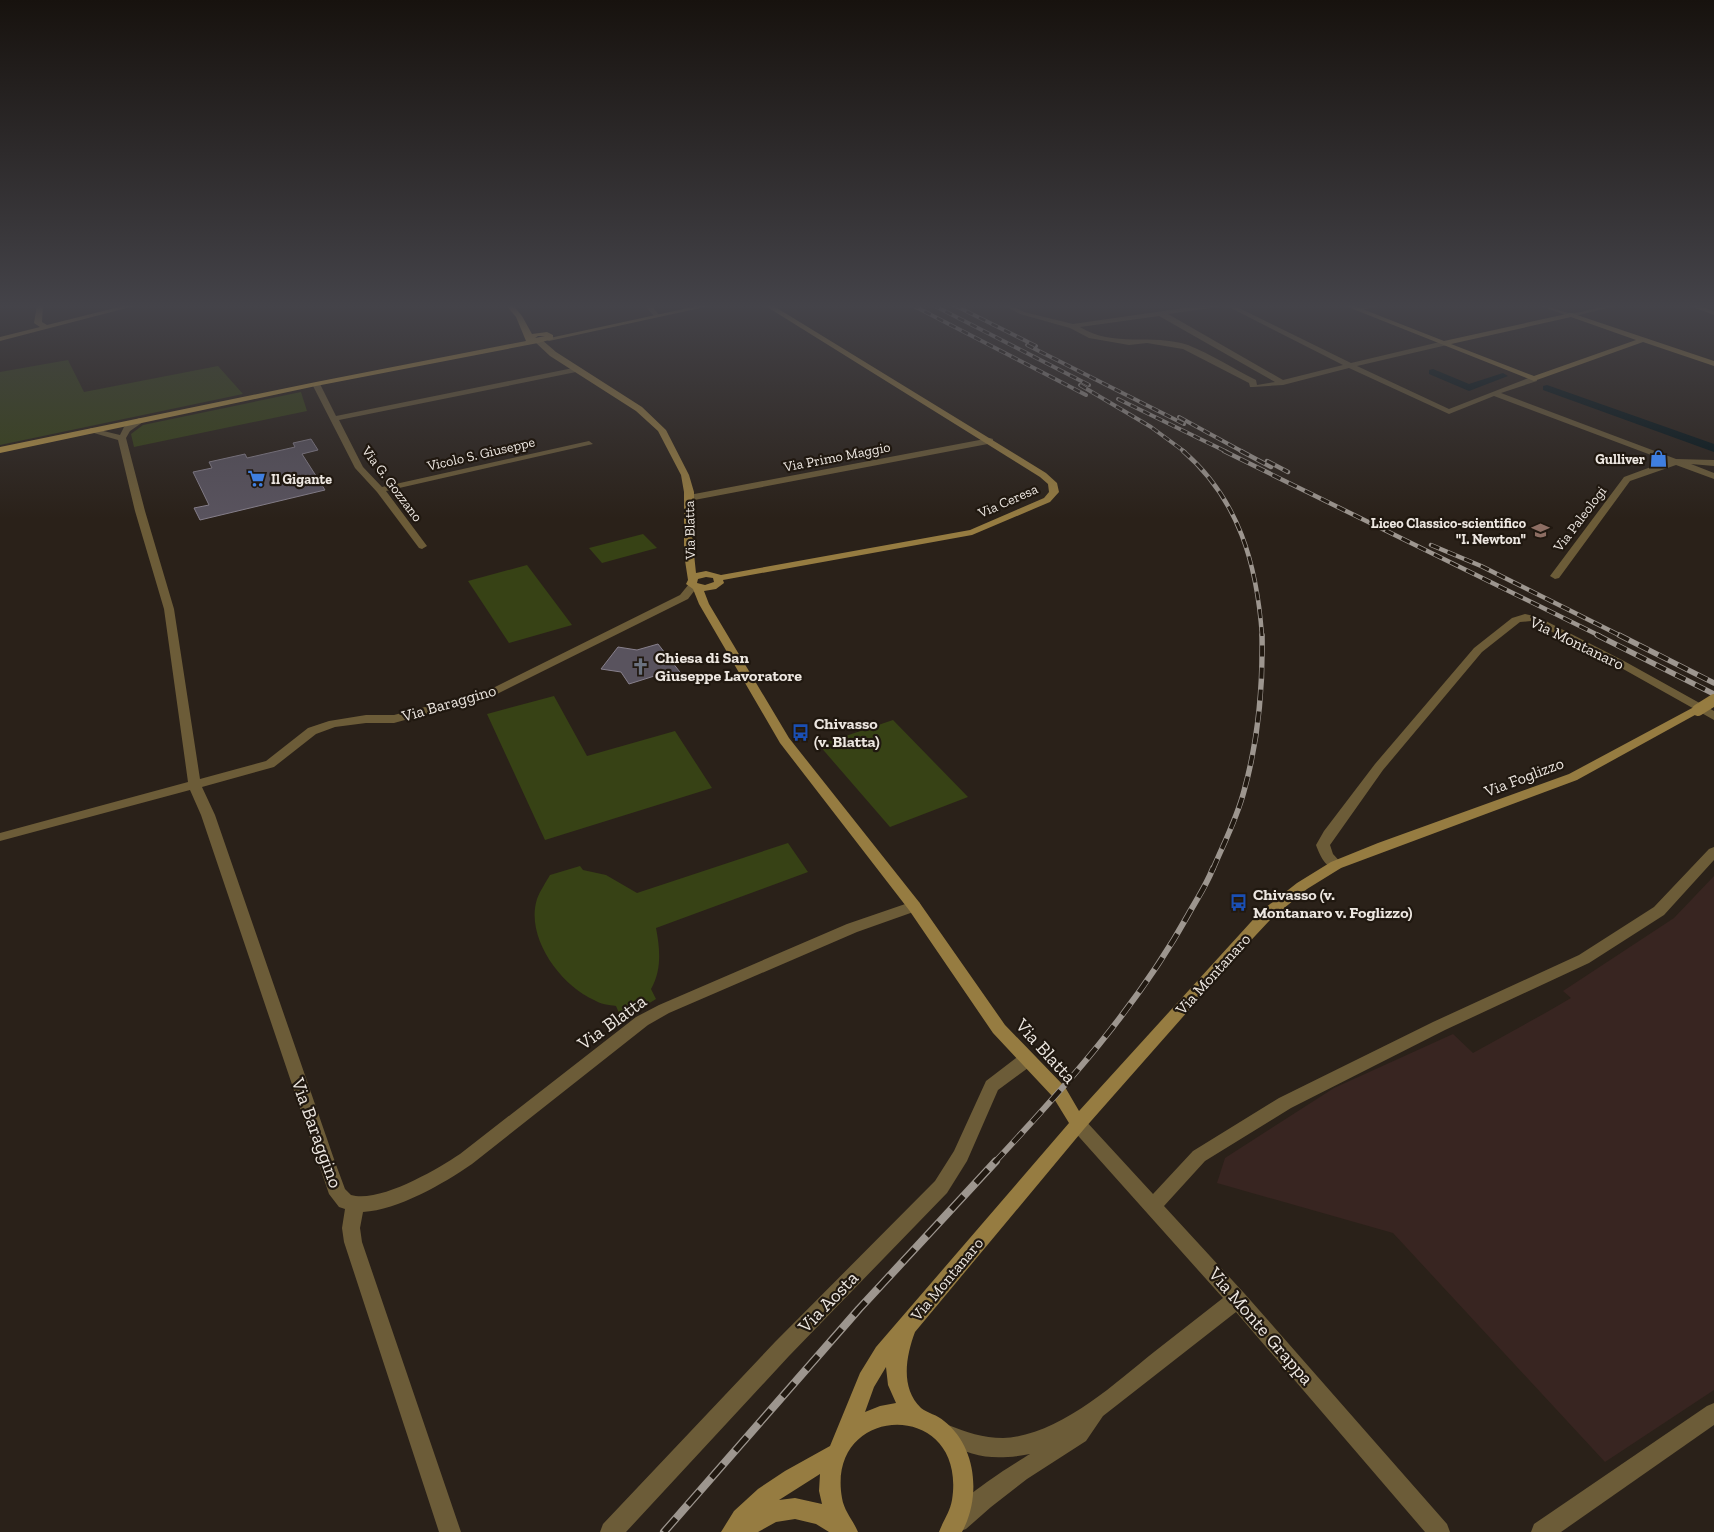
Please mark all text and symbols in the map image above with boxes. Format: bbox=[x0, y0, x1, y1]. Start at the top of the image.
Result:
street label: Vicolo S. Giuseppe bbox=[425, 433, 537, 475]
street label: Via Primo Maggio bbox=[781, 438, 892, 476]
street label: Via G. Gozzano bbox=[357, 442, 426, 525]
shop icon: Gulliver bbox=[1649, 449, 1669, 469]
place label: Gulliver bbox=[1595, 451, 1645, 468]
supermarket icon: Il Gigante bbox=[247, 469, 267, 489]
place label: Il Gigante bbox=[271, 471, 332, 488]
street label: Via Ceresa bbox=[975, 480, 1041, 522]
street label: Via Paleologi bbox=[1549, 483, 1610, 556]
street label: Via Blatta bbox=[681, 500, 699, 560]
place label: Liceo Classico-scientifico "I. Newton" bbox=[1371, 515, 1527, 548]
school or university icon: Liceo Classico-scientifico "I. Newton" bbox=[1530, 521, 1550, 541]
street label: Via Montanaro bbox=[1526, 612, 1627, 674]
place label: Chiesa di San Giuseppe Lavoratore bbox=[655, 648, 802, 685]
church icon: Chiesa di San Giuseppe Lavoratore bbox=[631, 656, 651, 676]
street label: Via Baraggino bbox=[399, 680, 498, 726]
place label: Chivasso (v. Blatta) bbox=[814, 714, 880, 751]
bus stop icon: Chivasso (v. Blatta) bbox=[790, 722, 810, 742]
street label: Via Foglizzo bbox=[1481, 753, 1566, 801]
place label: Chivasso (v. Montanaro v. Foglizzo) bbox=[1253, 885, 1413, 922]
bus stop icon: Chivasso (v. Montanaro v. Foglizzo) bbox=[1229, 893, 1249, 913]
street label: Via Montanaro bbox=[1171, 930, 1254, 1019]
street label: Via Blatta bbox=[572, 989, 651, 1055]
street label: Via Blatta bbox=[1010, 1013, 1081, 1088]
street label: Via Baraggino bbox=[286, 1074, 348, 1191]
street label: Via Montanaro bbox=[906, 1234, 987, 1325]
street label: Via Monte Grappa bbox=[1203, 1262, 1318, 1390]
street label: Via Aosta bbox=[792, 1266, 863, 1338]

